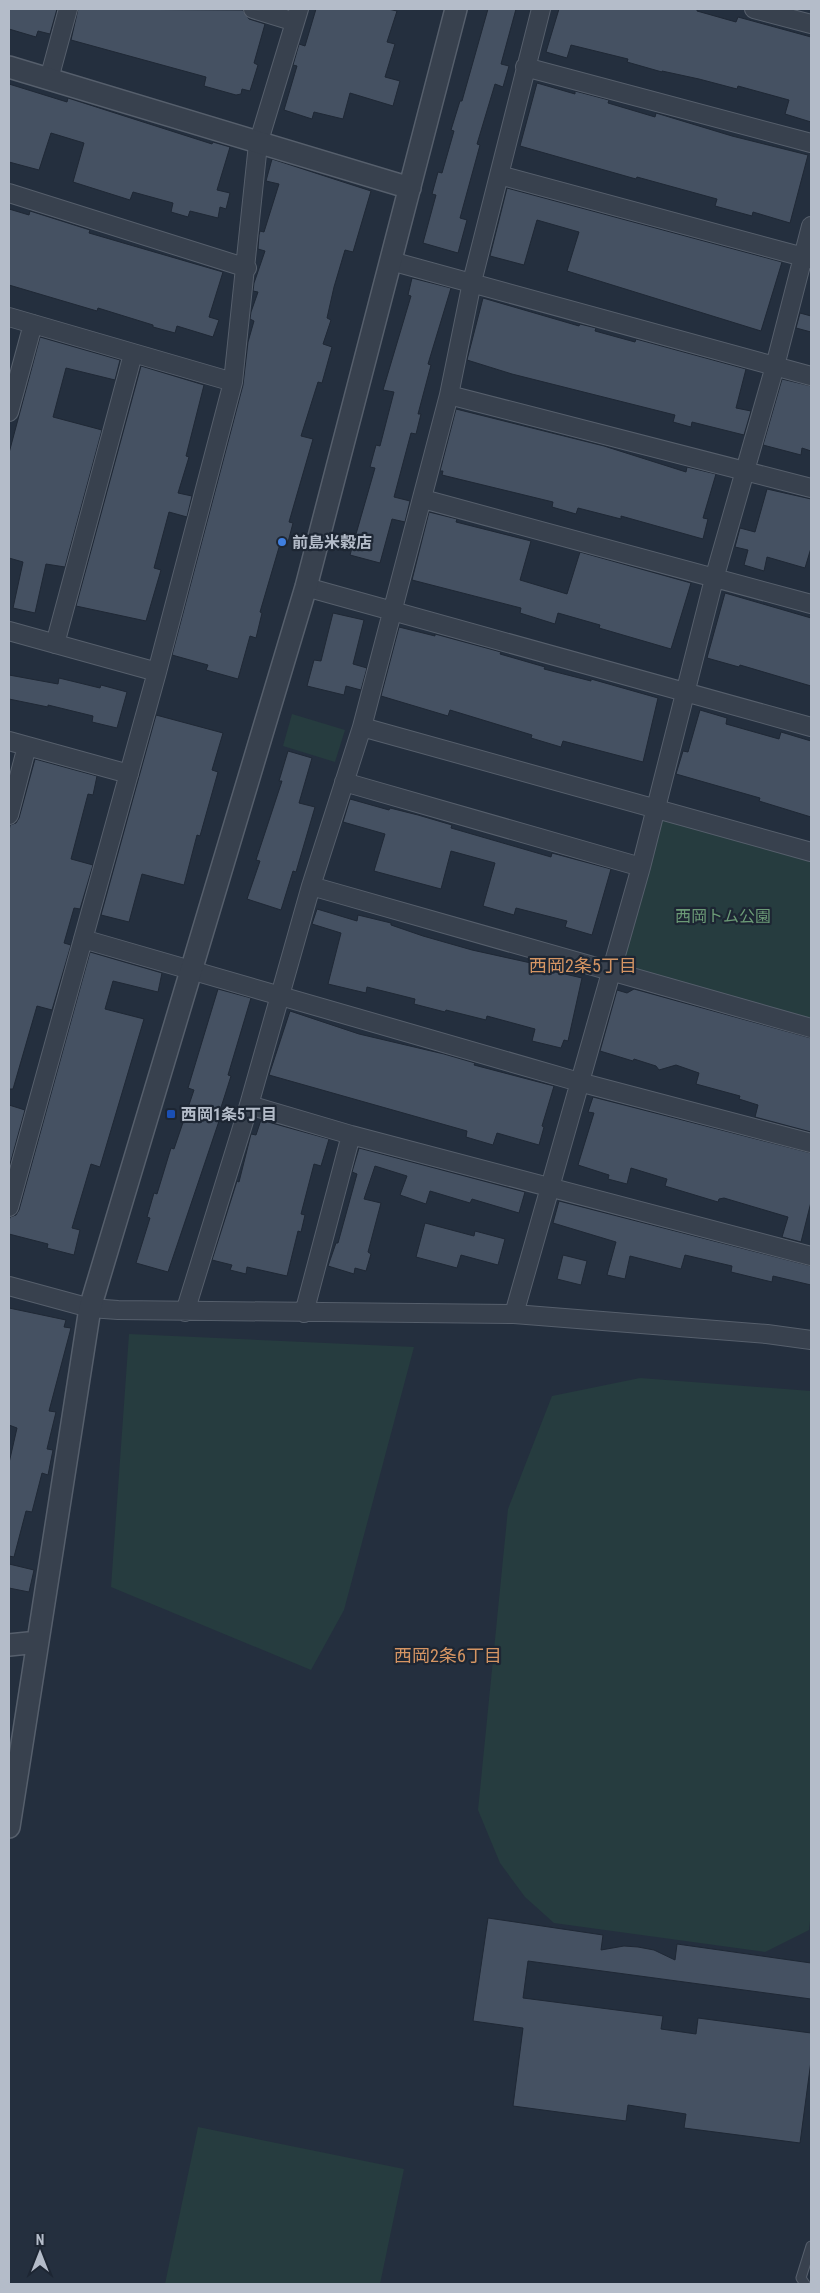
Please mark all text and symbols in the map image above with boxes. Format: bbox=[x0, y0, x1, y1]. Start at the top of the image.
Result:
place label: 前島米穀店 bbox=[292, 533, 372, 552]
marker: 前島米穀店 bbox=[276, 536, 288, 548]
park label: 西岡トム公園 bbox=[675, 907, 771, 926]
district label: 西岡2条5丁目 bbox=[529, 955, 637, 976]
place label: 西岡1条5丁目 bbox=[181, 1105, 277, 1124]
marker: 西岡1条5丁目 bbox=[165, 1108, 177, 1120]
district label: 西岡2条6丁目 bbox=[394, 1645, 502, 1666]
north arrow bbox=[15, 2228, 65, 2278]
text: N bbox=[36, 2232, 44, 2248]

